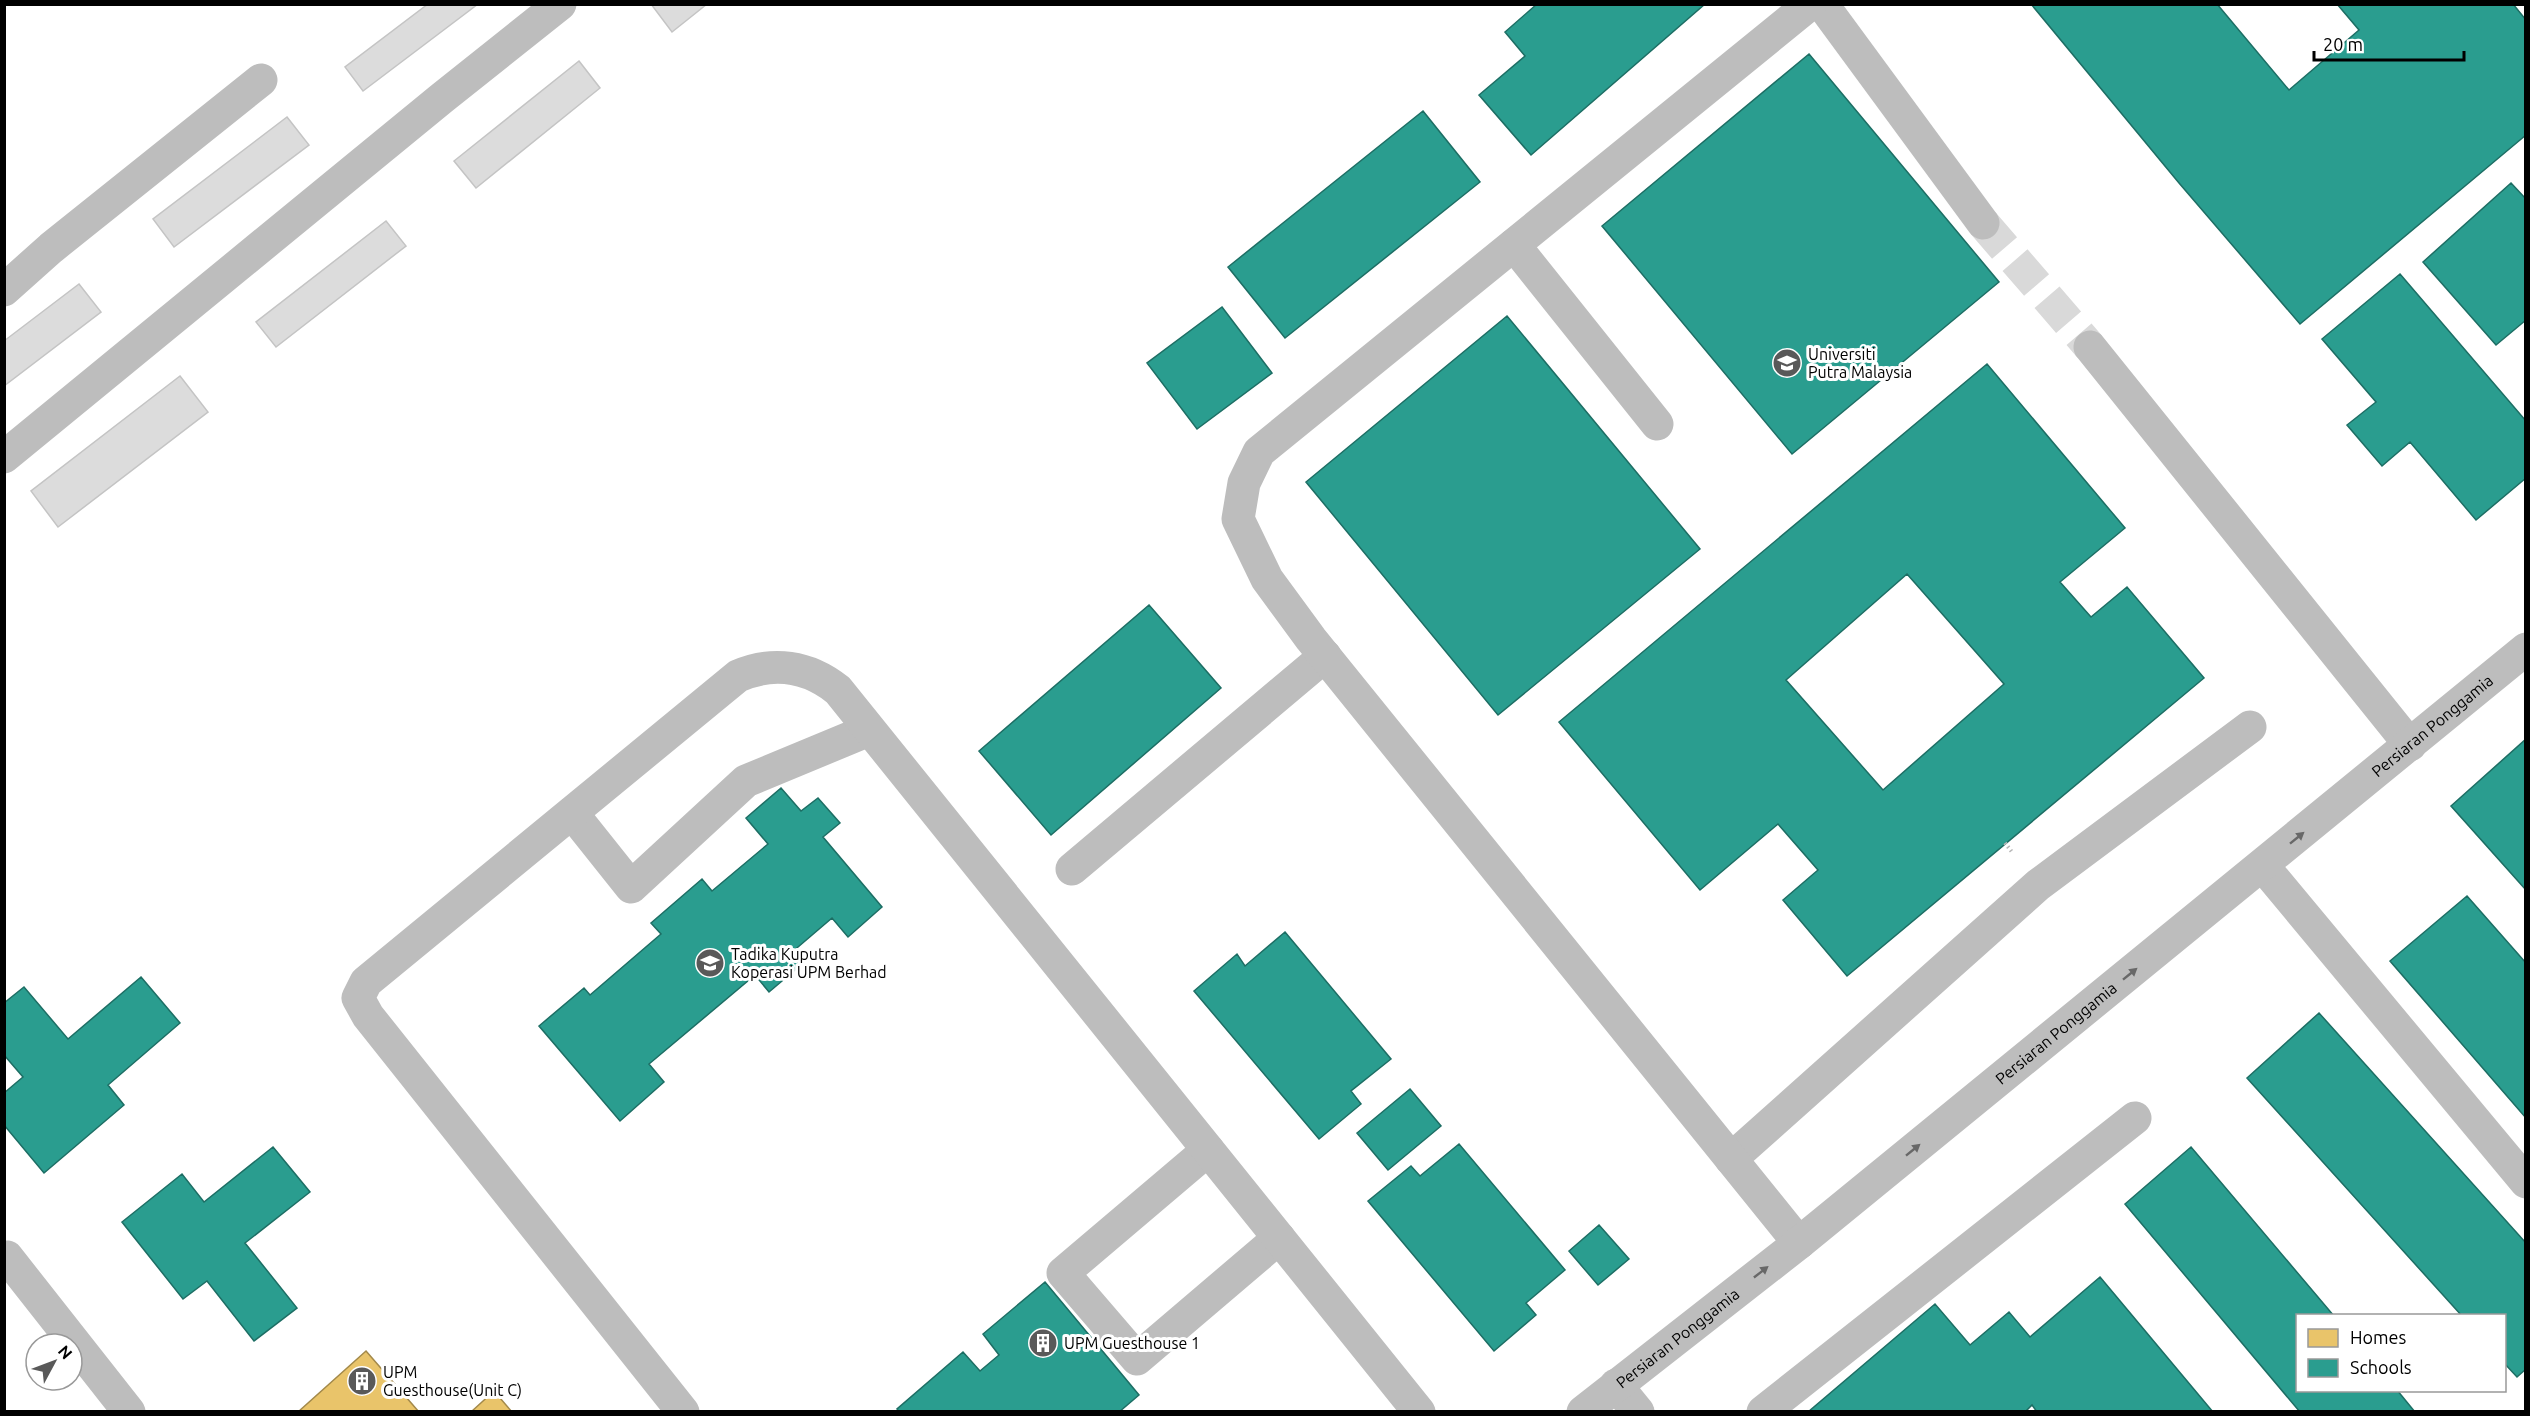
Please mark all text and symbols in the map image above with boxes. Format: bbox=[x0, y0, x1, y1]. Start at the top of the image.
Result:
scale bar bbox=[2314, 24, 2464, 62]
text: 20 m bbox=[2323, 34, 2363, 54]
place label: Universiti Putra Malaysia bbox=[1808, 345, 1912, 381]
school or university icon: Universiti Putra Malaysia bbox=[1771, 347, 1803, 379]
street label: Persiaran Ponggamia bbox=[2368, 671, 2496, 780]
one-way arrow bbox=[2289, 831, 2305, 844]
place label: Tadika Kuputra Koperasi UPM Berhad bbox=[731, 945, 887, 981]
school or university icon: Tadika Kuputra Koperasi UPM Berhad bbox=[694, 947, 726, 979]
one-way arrow bbox=[2122, 968, 2137, 981]
street label: Persiaran Ponggamia bbox=[1992, 978, 2120, 1088]
one-way arrow bbox=[1906, 1145, 1921, 1157]
one-way arrow bbox=[1754, 1267, 1769, 1279]
street label: Persiaran Ponggamia bbox=[1613, 1284, 1742, 1392]
legend bbox=[2296, 1314, 2506, 1392]
building icon: UPM Guesthouse 1 bbox=[1027, 1327, 1059, 1359]
text: Homes bbox=[2350, 1327, 2407, 1347]
north arrow bbox=[24, 1332, 84, 1392]
place label: UPM Guesthouse 1 bbox=[1064, 1334, 1200, 1352]
text: N bbox=[55, 1342, 76, 1363]
text: Schools bbox=[2350, 1357, 2412, 1377]
place label: UPM Guesthouse(Unit C) bbox=[383, 1363, 522, 1400]
building icon: UPM Guesthouse(Unit C) bbox=[346, 1365, 378, 1397]

